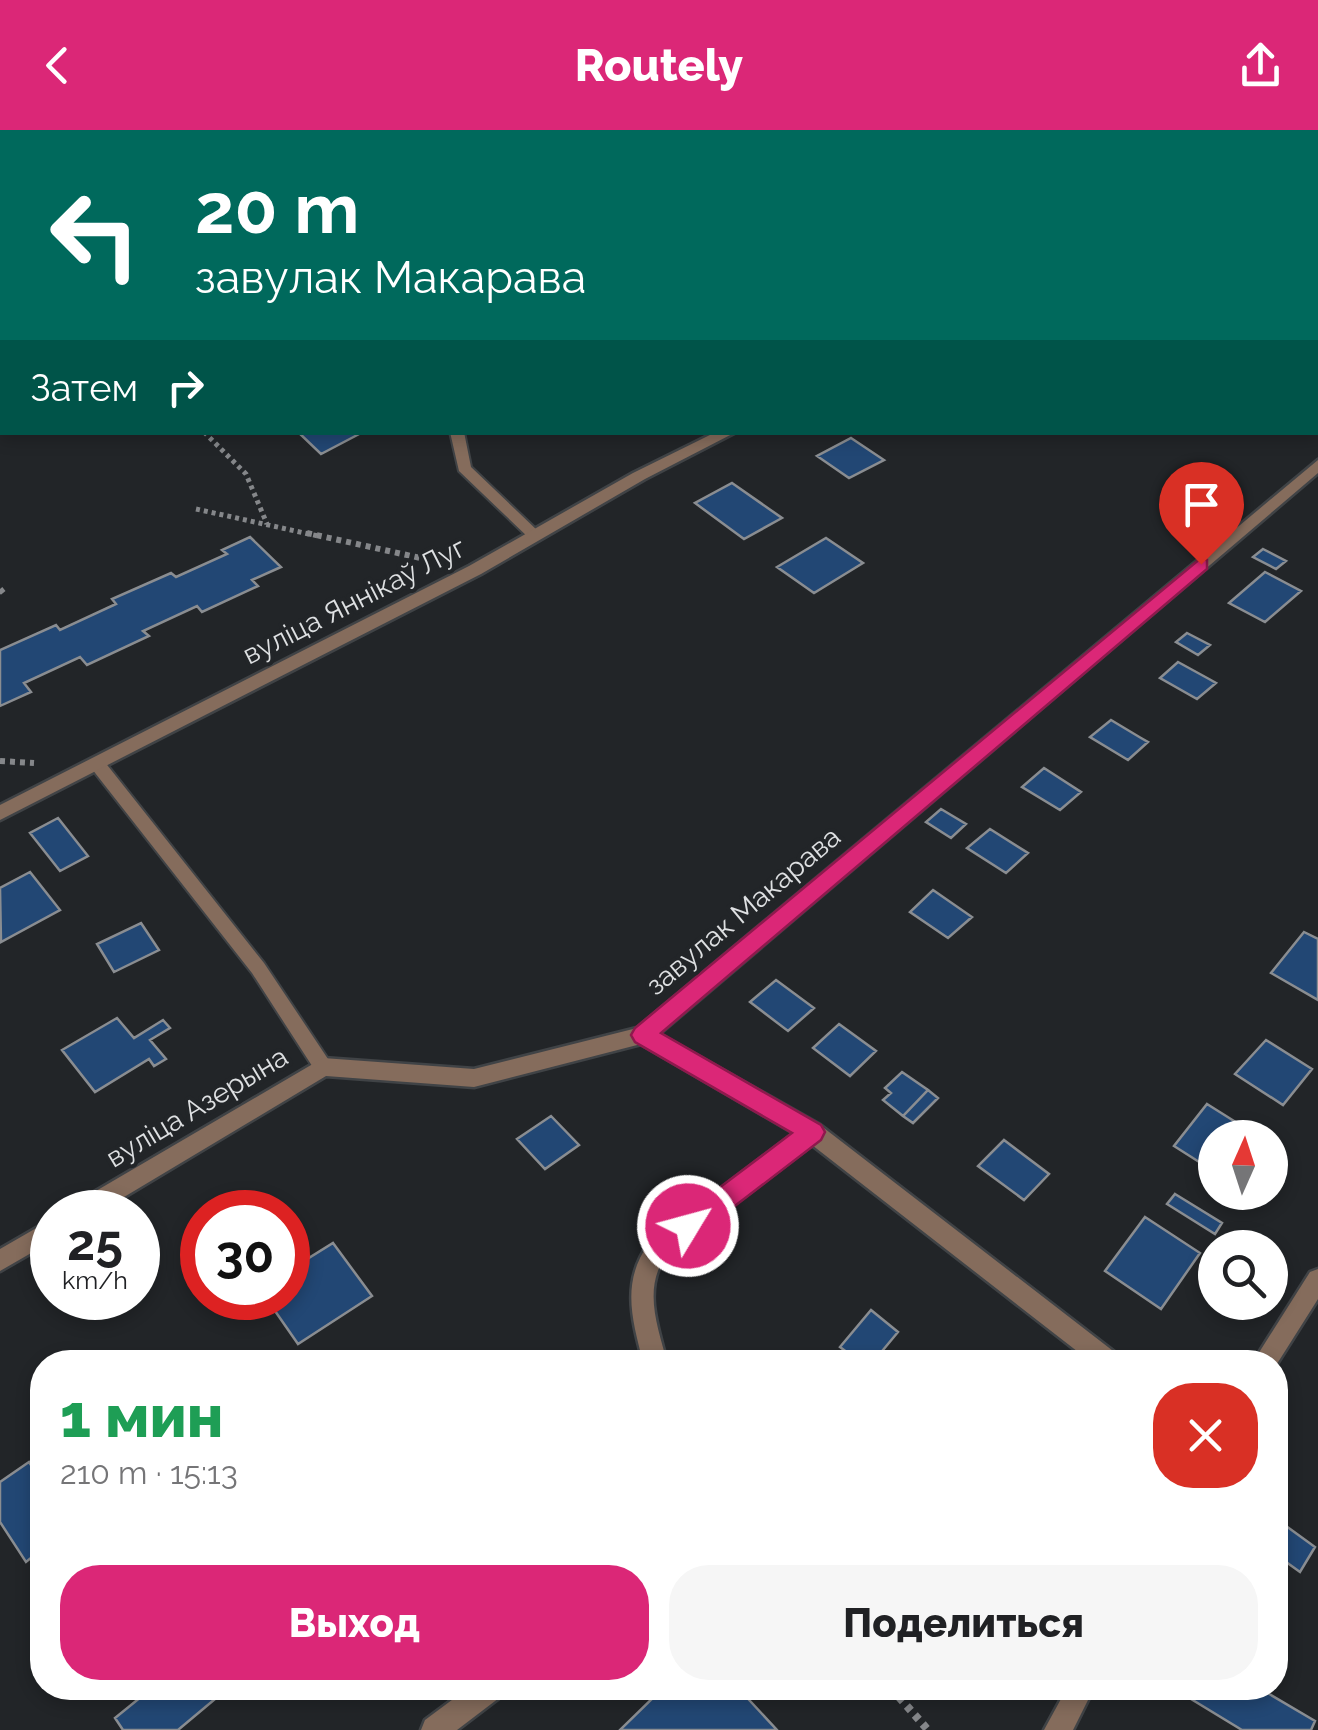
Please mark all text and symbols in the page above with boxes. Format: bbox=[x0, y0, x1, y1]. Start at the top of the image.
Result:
icon: back bbox=[30, 38, 85, 93]
icon: share bbox=[1233, 38, 1288, 93]
text: Routely bbox=[575, 39, 743, 92]
text: 20 m bbox=[195, 167, 359, 249]
icon: left bbox=[30, 170, 160, 300]
text: завулак Макарава bbox=[195, 251, 586, 304]
icon: right bbox=[158, 360, 213, 415]
text: Затем bbox=[30, 365, 138, 410]
pin bbox=[1159, 462, 1244, 565]
icon: arrive bbox=[1174, 477, 1229, 532]
street label: вуліца Яннікаў Луг bbox=[237, 531, 471, 671]
street label: завулак Макарава bbox=[639, 820, 847, 1002]
street label: вуліца Азерына bbox=[100, 1040, 294, 1174]
north arrow bbox=[1198, 1120, 1288, 1210]
map controls bbox=[1198, 1120, 1288, 1320]
position arrow bbox=[636, 1174, 740, 1278]
speed limit sign: 30 bbox=[180, 1190, 310, 1320]
text: 25 bbox=[67, 1213, 123, 1272]
button: search bbox=[1198, 1230, 1288, 1320]
text: km/h bbox=[62, 1265, 128, 1295]
text: 1 мин bbox=[60, 1381, 223, 1451]
button: close bbox=[1153, 1383, 1258, 1488]
text: 210 m · 15:13 bbox=[60, 1454, 238, 1491]
button: Выход bbox=[60, 1565, 649, 1680]
button: Поделиться bbox=[669, 1565, 1258, 1680]

